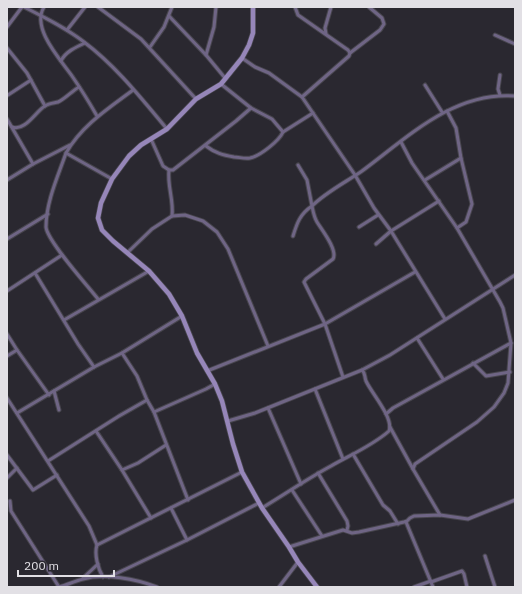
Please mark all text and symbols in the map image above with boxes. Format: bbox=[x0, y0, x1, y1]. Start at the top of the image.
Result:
scale bar bbox=[18, 552, 114, 578]
text: 200 m bbox=[24, 558, 59, 573]

